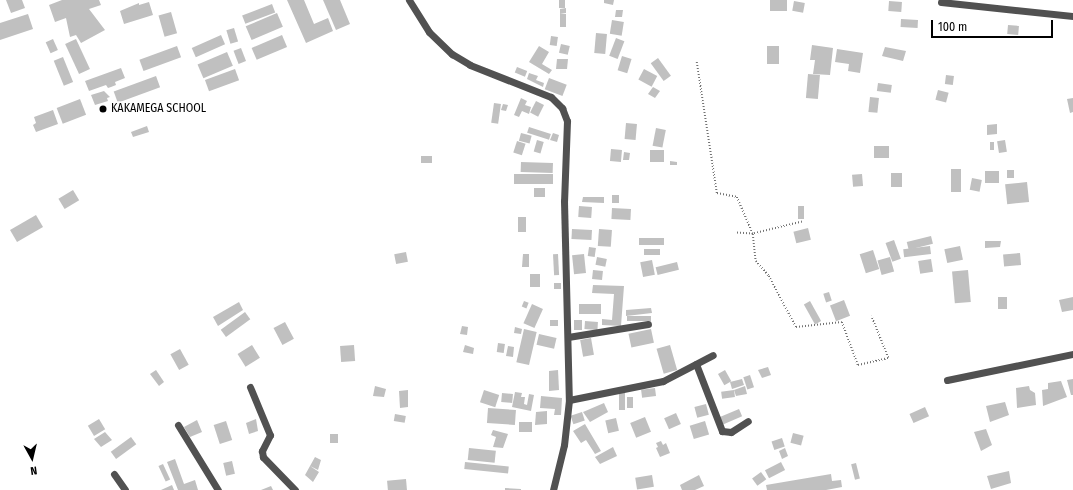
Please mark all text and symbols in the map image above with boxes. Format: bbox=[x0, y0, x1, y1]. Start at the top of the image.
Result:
scale bar bbox=[933, 12, 1055, 38]
text: 100 m bbox=[938, 20, 967, 34]
place label: KAKAMEGA SCHOOL bbox=[111, 102, 206, 116]
marker: KAKAMEGA SCHOOL bbox=[98, 104, 108, 114]
north arrow bbox=[12, 438, 52, 478]
text: N bbox=[30, 463, 38, 477]

